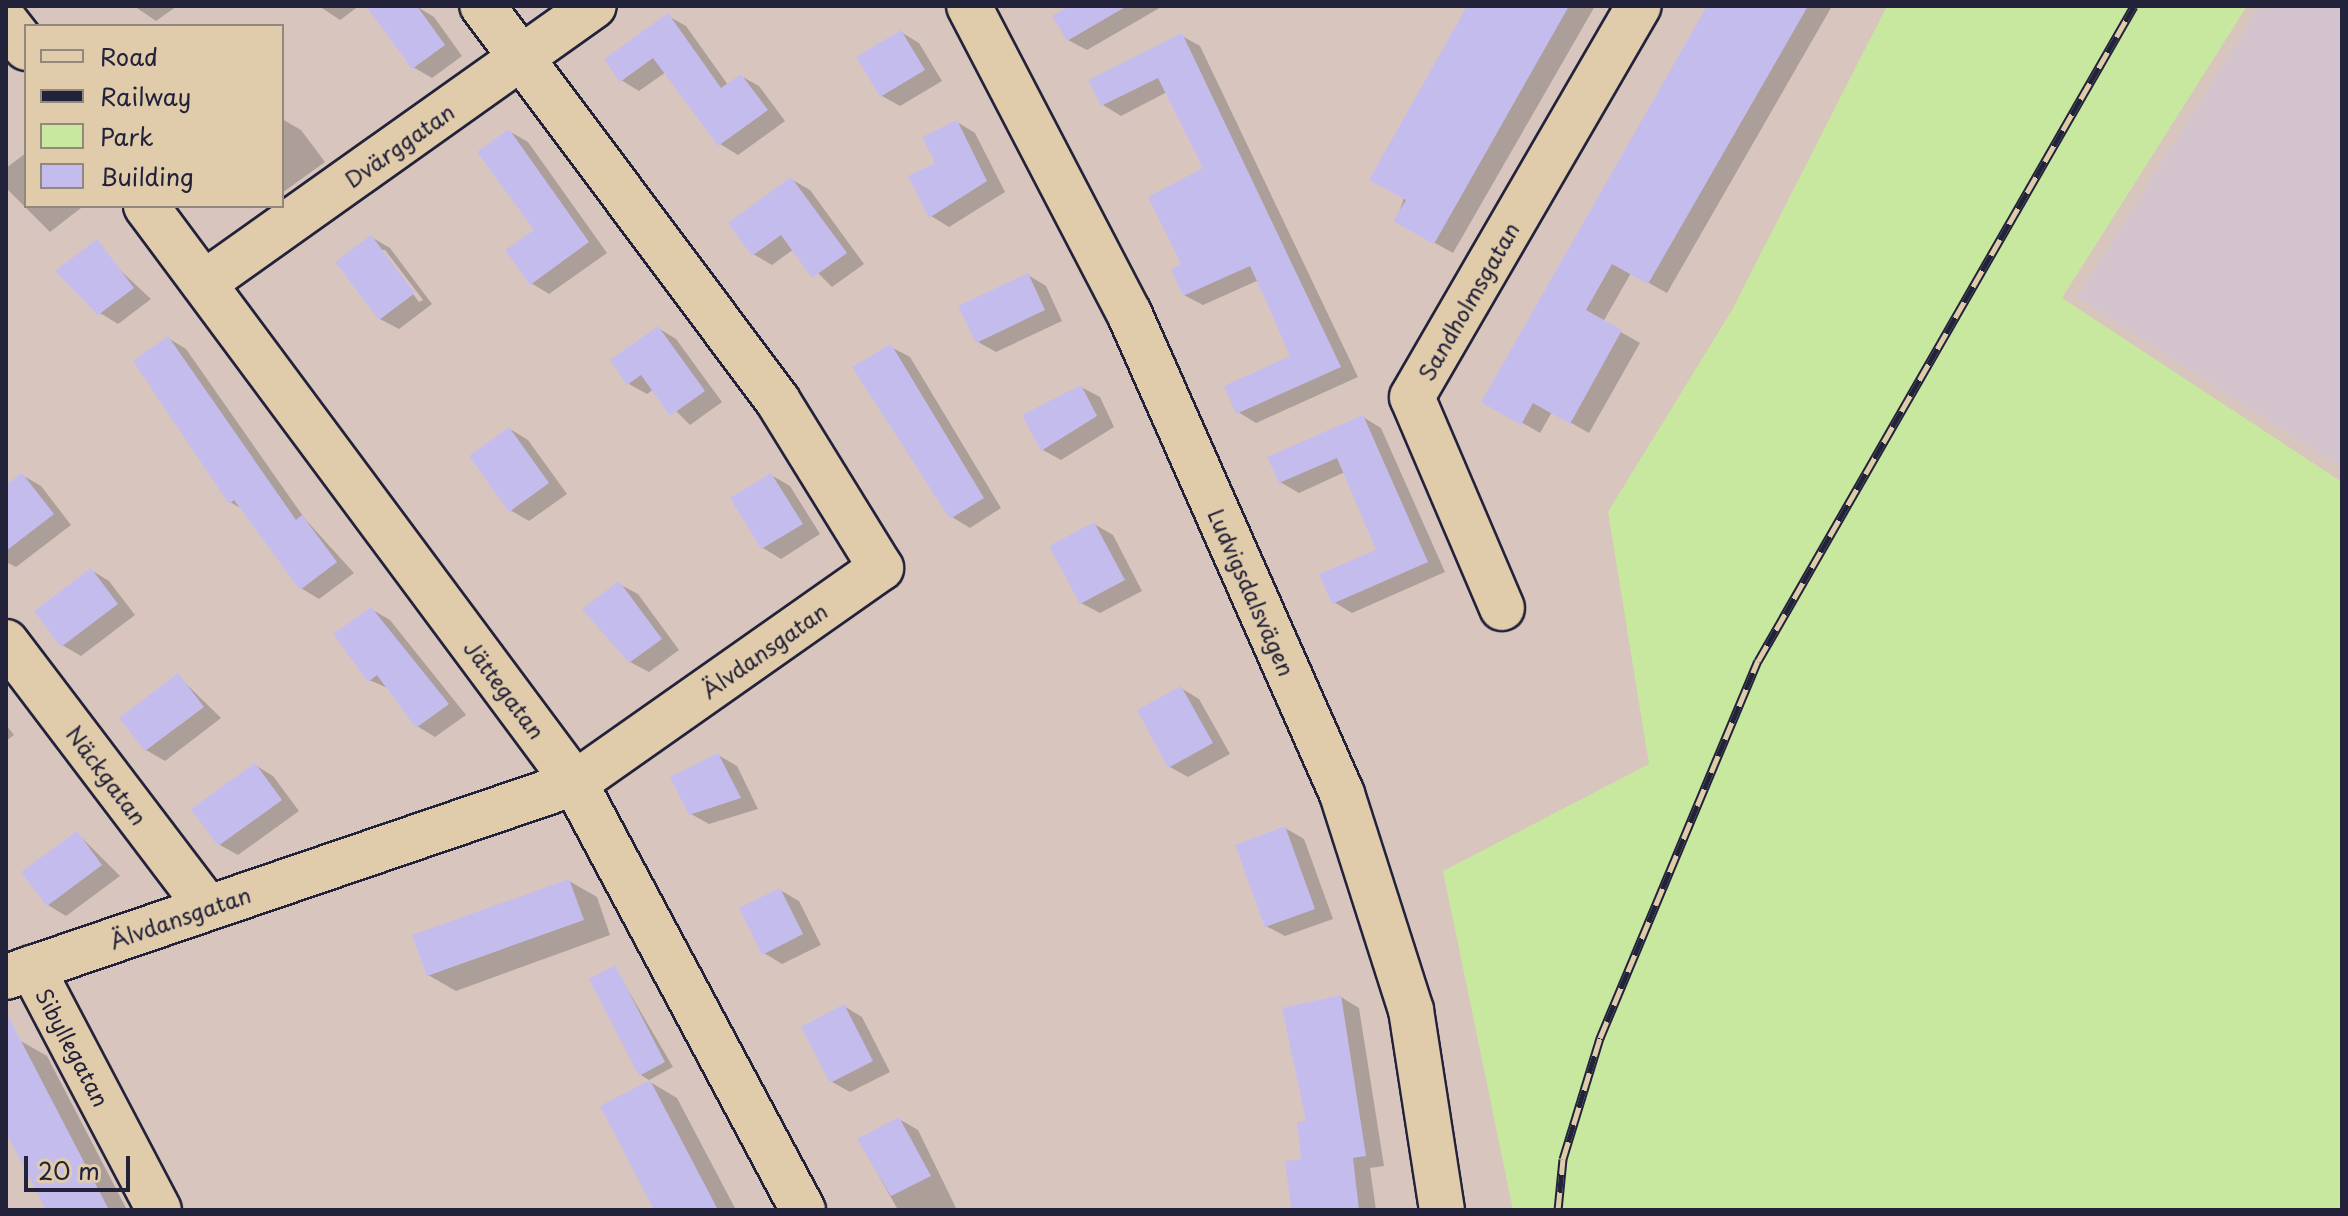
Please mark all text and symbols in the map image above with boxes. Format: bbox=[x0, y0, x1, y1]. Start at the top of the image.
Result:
legend bbox=[24, 24, 284, 208]
text: Road bbox=[100, 38, 158, 74]
text: Railway bbox=[100, 78, 191, 114]
street label: Dvärggatan bbox=[339, 98, 459, 192]
text: Park bbox=[100, 118, 154, 154]
text: Building bbox=[100, 158, 194, 194]
street label: Sandholmsgatan bbox=[1412, 217, 1524, 385]
street label: Ludvigsdalsvägen bbox=[1203, 504, 1301, 680]
street label: Älvdansgatan bbox=[696, 597, 832, 703]
street label: Jättegatan bbox=[459, 634, 551, 744]
street label: Näckgatan bbox=[61, 720, 153, 830]
street label: Älvdansgatan bbox=[106, 881, 254, 953]
street label: Sibyllegatan bbox=[31, 983, 115, 1111]
scale bar bbox=[28, 1140, 134, 1190]
text: 20 m bbox=[38, 1152, 100, 1188]

